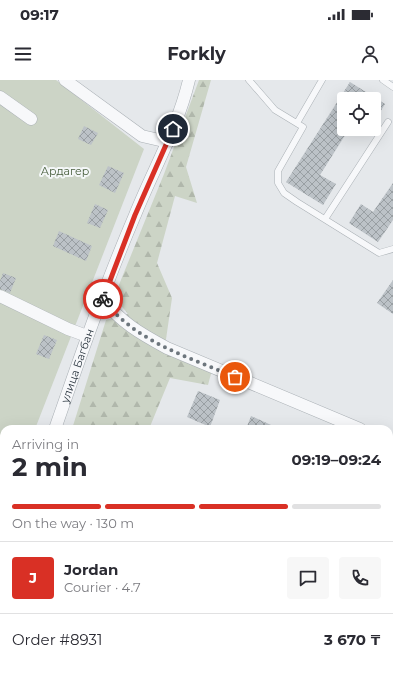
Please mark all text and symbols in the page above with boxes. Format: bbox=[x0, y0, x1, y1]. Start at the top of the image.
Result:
text: 09:17 bbox=[20, 5, 59, 24]
icon: menu bbox=[12, 43, 34, 65]
text: Forkly bbox=[167, 43, 226, 65]
icon: person bbox=[359, 43, 381, 65]
map controls bbox=[337, 92, 381, 136]
button: locate bbox=[337, 92, 381, 136]
pin bbox=[156, 112, 190, 146]
icon: home bbox=[162, 118, 184, 140]
park label: Ардагер bbox=[41, 164, 89, 178]
courier bbox=[83, 279, 123, 319]
icon: bike bbox=[92, 288, 114, 310]
street label: улица Багбан bbox=[57, 327, 97, 406]
pin bbox=[218, 360, 252, 394]
icon: bag bbox=[224, 366, 246, 388]
text: Arriving in bbox=[12, 436, 79, 452]
text: 09:19–09:24 bbox=[292, 450, 381, 469]
text: 2 min bbox=[12, 451, 88, 483]
text: On the way · 130 m bbox=[12, 515, 134, 531]
button: chat bbox=[287, 557, 329, 599]
button: phone bbox=[339, 557, 381, 599]
text: Jordan bbox=[64, 560, 118, 579]
text: J bbox=[29, 568, 37, 587]
text: Courier · 4.7 bbox=[64, 579, 141, 595]
text: Order #8931 bbox=[12, 630, 102, 649]
text: 3 670 ₸ bbox=[324, 630, 381, 649]

